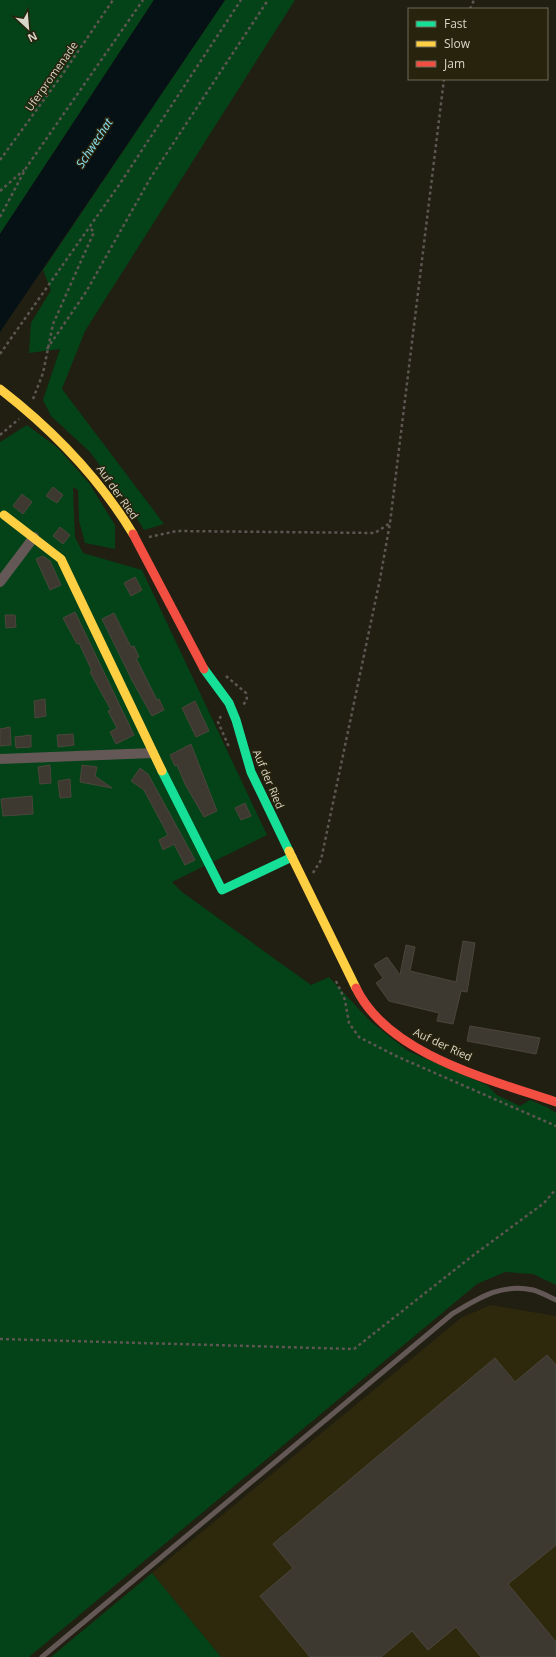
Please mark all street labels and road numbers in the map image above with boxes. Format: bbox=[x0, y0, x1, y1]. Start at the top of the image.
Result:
street label: Uferpromenade bbox=[21, 38, 81, 114]
street label: Auf der Ried bbox=[94, 462, 142, 522]
street label: Auf der Ried bbox=[250, 747, 288, 811]
street label: Auf der Ried bbox=[411, 1024, 475, 1064]

